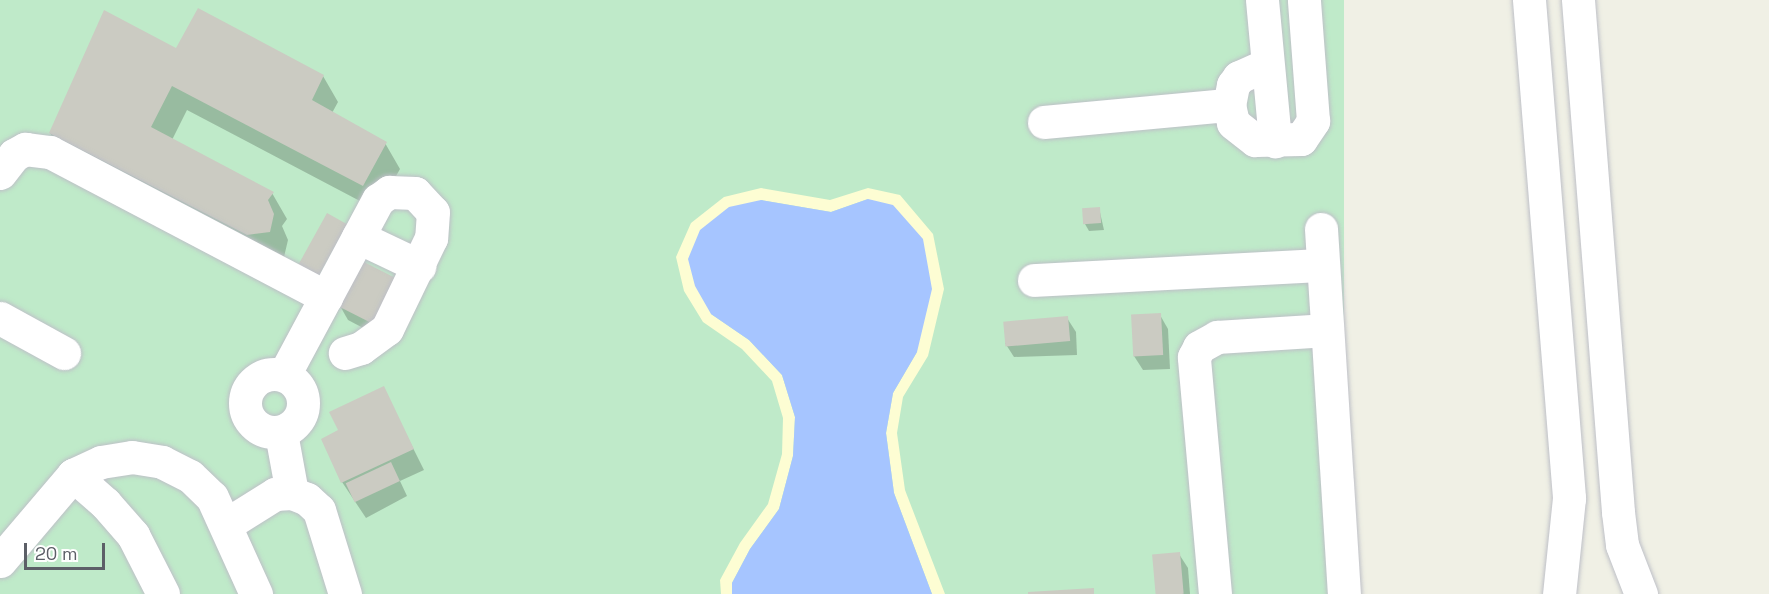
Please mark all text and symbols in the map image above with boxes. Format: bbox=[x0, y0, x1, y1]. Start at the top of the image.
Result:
scale bar bbox=[27, 531, 108, 569]
text: 20 m bbox=[35, 542, 78, 565]

